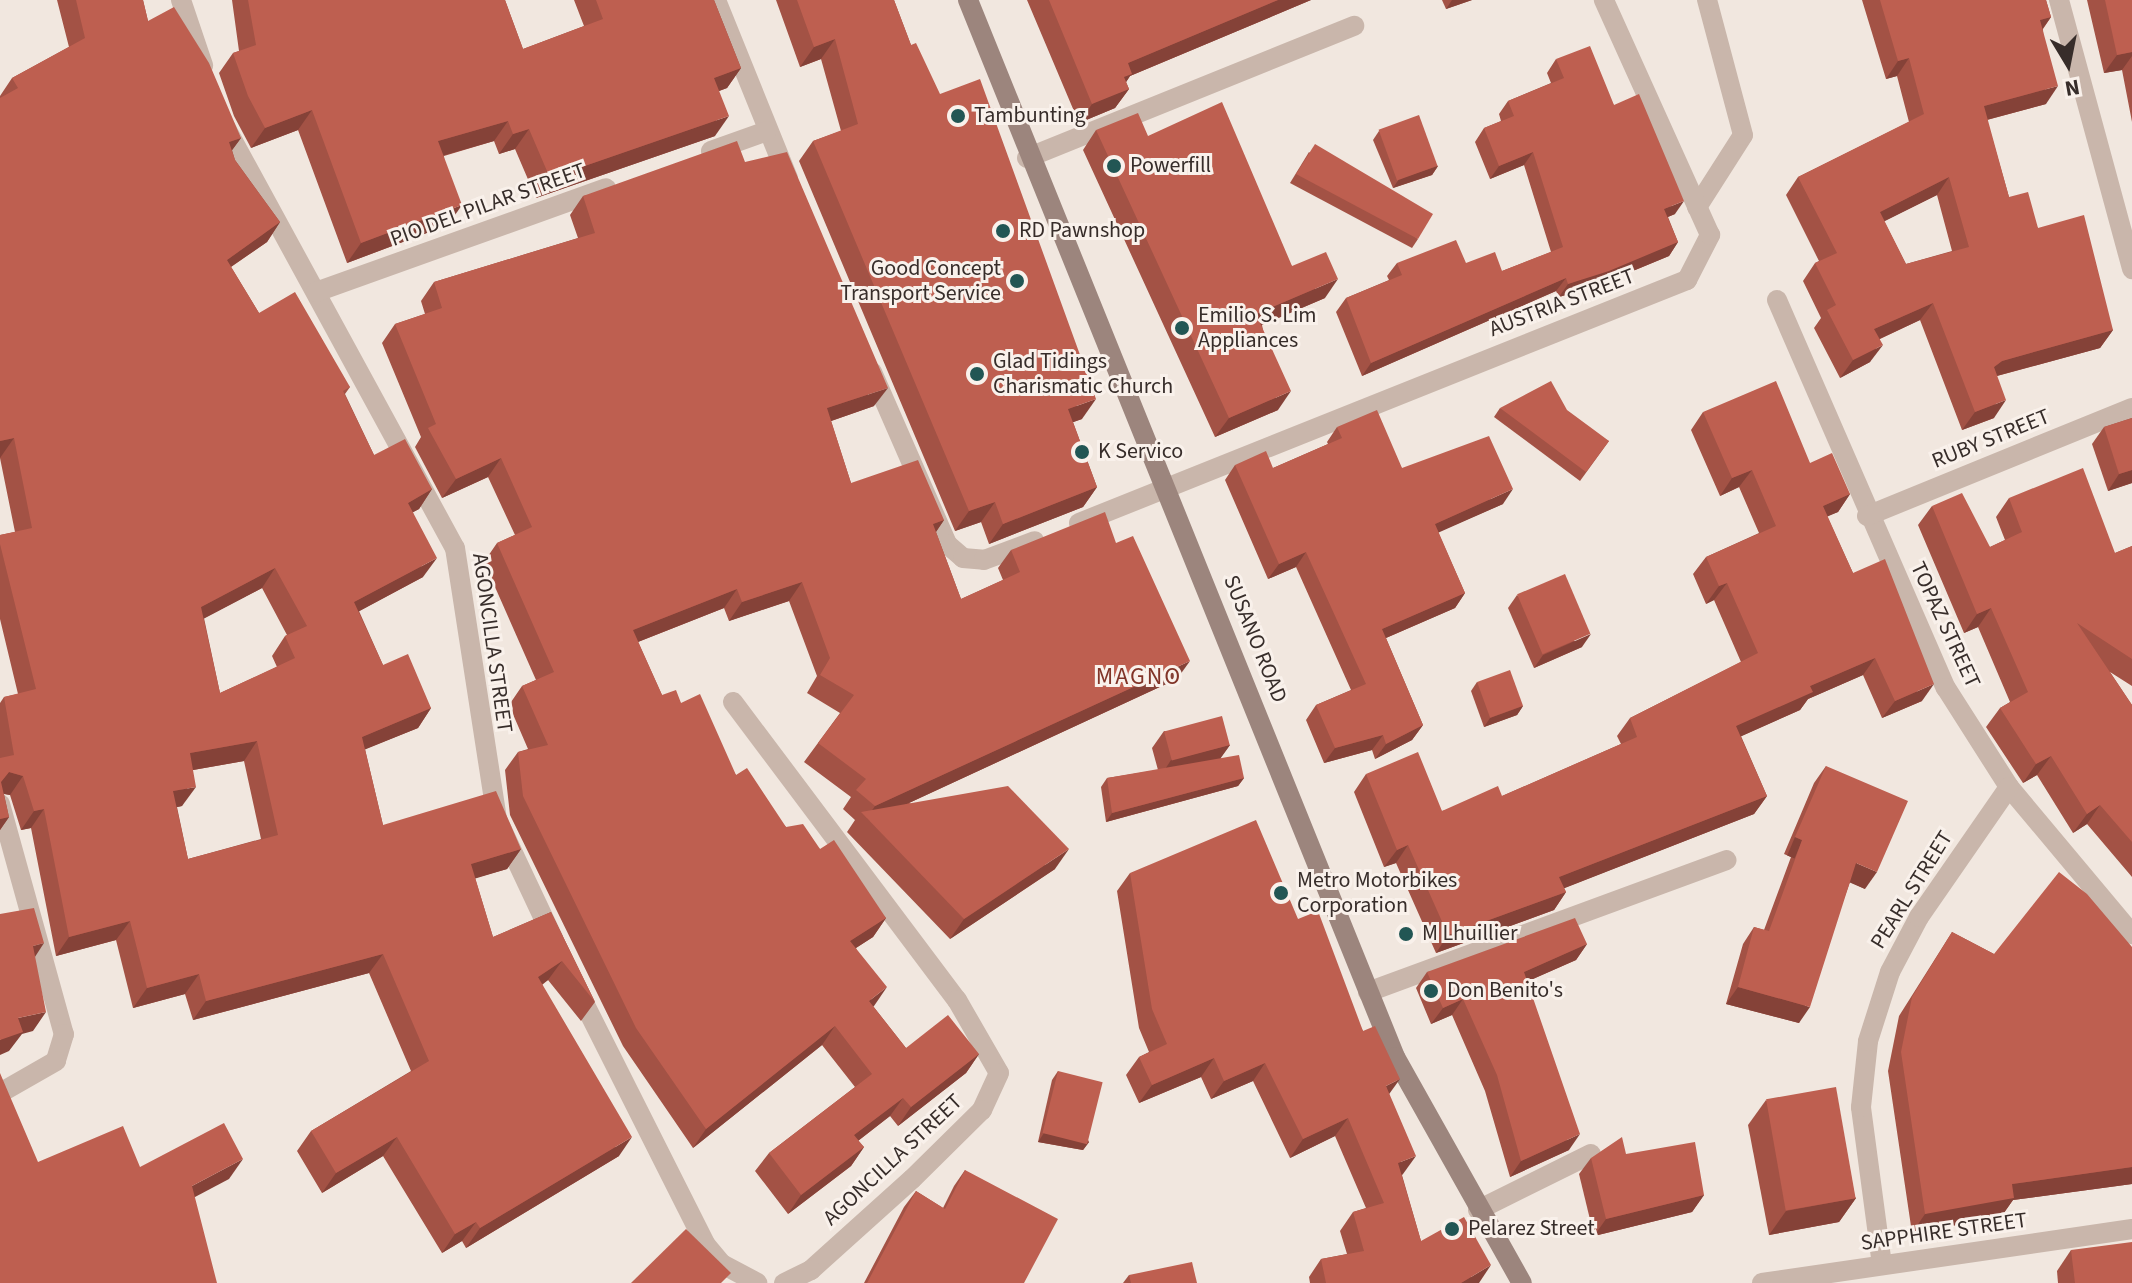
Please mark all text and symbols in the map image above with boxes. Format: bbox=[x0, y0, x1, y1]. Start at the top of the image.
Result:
north arrow bbox=[2028, 24, 2108, 104]
text: N bbox=[2062, 71, 2082, 105]
place label: Tambunting bbox=[974, 103, 1086, 129]
marker: Tambunting bbox=[949, 107, 967, 125]
place label: Powerfill bbox=[1130, 153, 1211, 179]
street label: PIO DEL PILAR STREET bbox=[387, 157, 589, 253]
marker: Powerfill bbox=[1105, 157, 1123, 175]
place label: RD Pawnshop bbox=[1019, 218, 1145, 244]
marker: RD Pawnshop bbox=[994, 222, 1012, 240]
place label: Good Concept Transport Service bbox=[840, 255, 1001, 306]
street label: AUSTRIA STREET bbox=[1485, 263, 1639, 343]
marker: Good Concept Transport Service bbox=[1008, 272, 1026, 290]
place label: Emilio S. Lim Appliances bbox=[1198, 302, 1317, 354]
marker: Emilio S. Lim Appliances bbox=[1173, 319, 1191, 337]
place label: Glad Tidings Charismatic Church bbox=[993, 348, 1173, 400]
marker: Glad Tidings Charismatic Church bbox=[968, 365, 986, 383]
street label: RUBY STREET bbox=[1928, 403, 2054, 475]
place label: K Servico bbox=[1098, 439, 1183, 465]
marker: K Servico bbox=[1073, 443, 1091, 461]
street label: AGONCILLA STREET bbox=[466, 552, 518, 734]
street label: TOPAZ STREET bbox=[1904, 558, 1986, 692]
street label: SUSANO ROAD bbox=[1217, 571, 1293, 707]
district label: MAGNO bbox=[1096, 663, 1182, 691]
street label: PEARL STREET bbox=[1865, 826, 1959, 954]
place label: Metro Motorbikes Corporation bbox=[1297, 867, 1457, 918]
marker: Metro Motorbikes Corporation bbox=[1272, 884, 1290, 902]
place label: M Lhuillier bbox=[1422, 921, 1518, 947]
marker: M Lhuillier bbox=[1397, 925, 1415, 943]
place label: Don Benito's bbox=[1447, 978, 1563, 1004]
marker: Don Benito's bbox=[1422, 982, 1440, 1000]
street label: AGONCILLA STREET bbox=[818, 1089, 968, 1231]
street label: SAPPHIRE STREET bbox=[1859, 1207, 2029, 1257]
place label: Pelarez Street bbox=[1468, 1216, 1595, 1242]
marker: Pelarez Street bbox=[1443, 1220, 1461, 1238]

